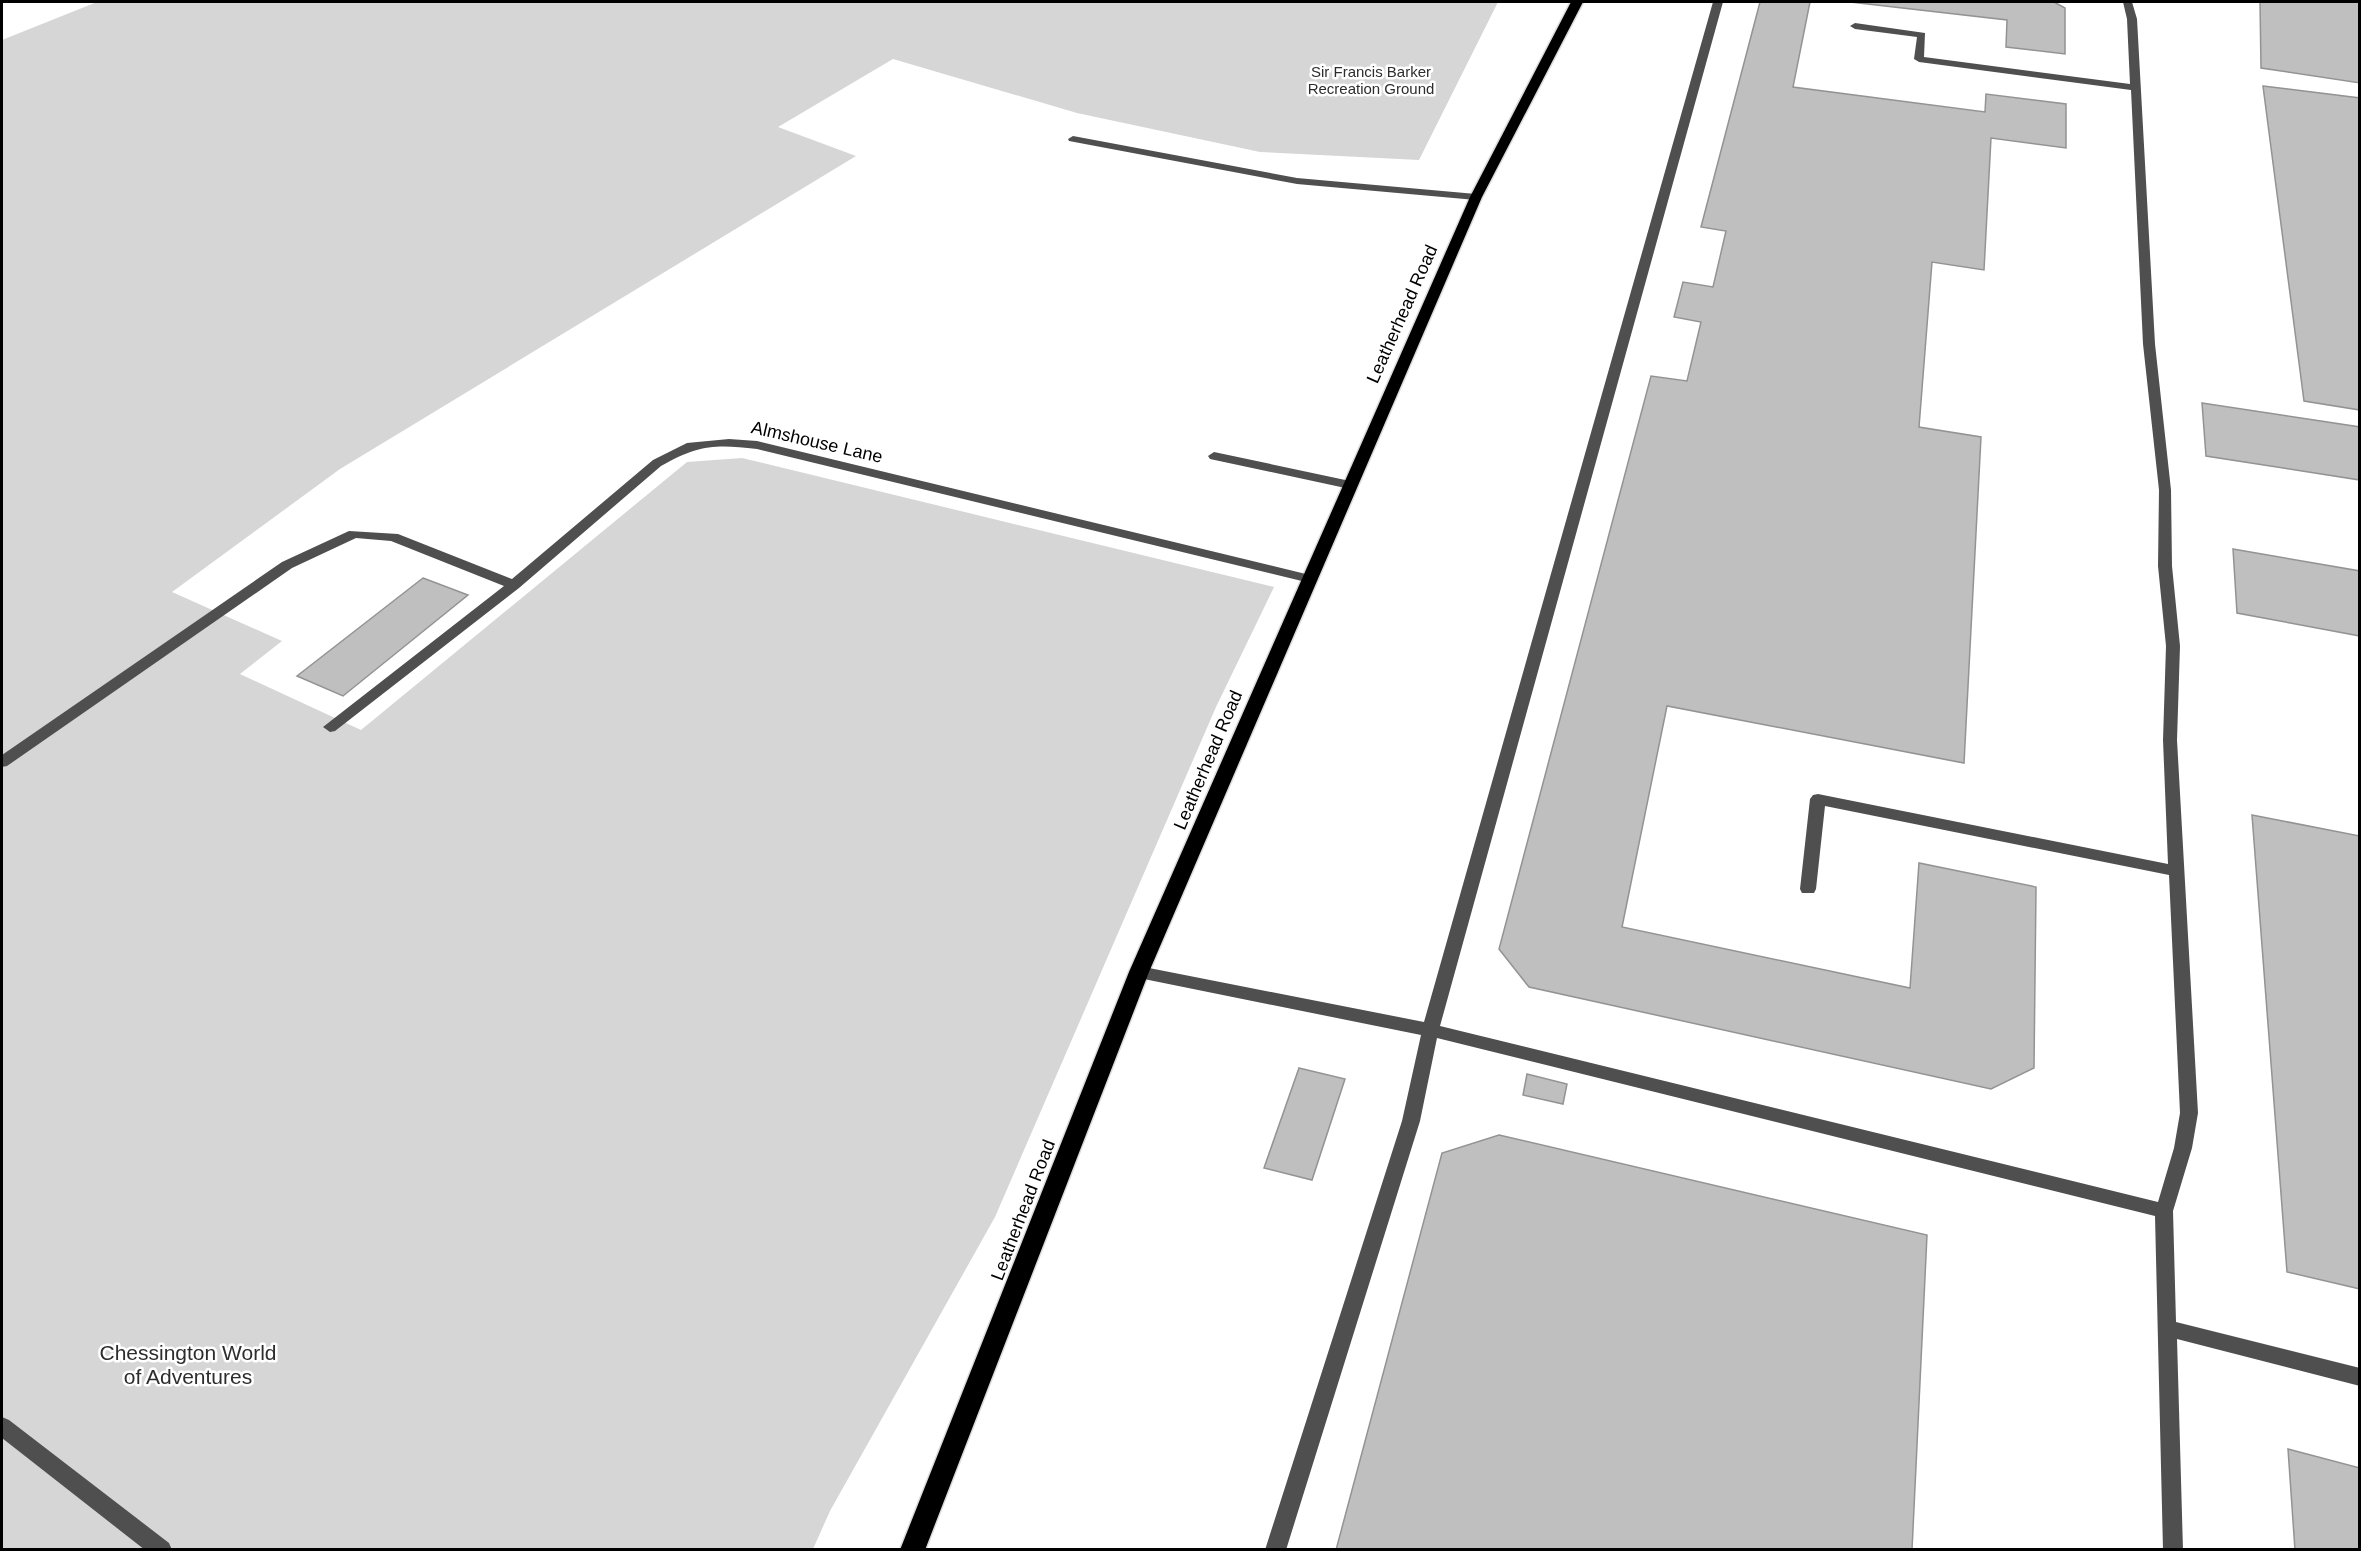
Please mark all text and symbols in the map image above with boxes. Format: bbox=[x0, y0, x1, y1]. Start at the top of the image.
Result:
park label: Sir Francis Barker Recreation Ground bbox=[1308, 63, 1434, 97]
street label: Leatherhead Road bbox=[1363, 242, 1441, 386]
street label: Almshouse Lane bbox=[749, 417, 885, 467]
street label: Leatherhead Road bbox=[1170, 687, 1246, 833]
street label: Leatherhead Road bbox=[987, 1137, 1059, 1283]
park label: Chessington World of Adventures bbox=[99, 1341, 277, 1388]

